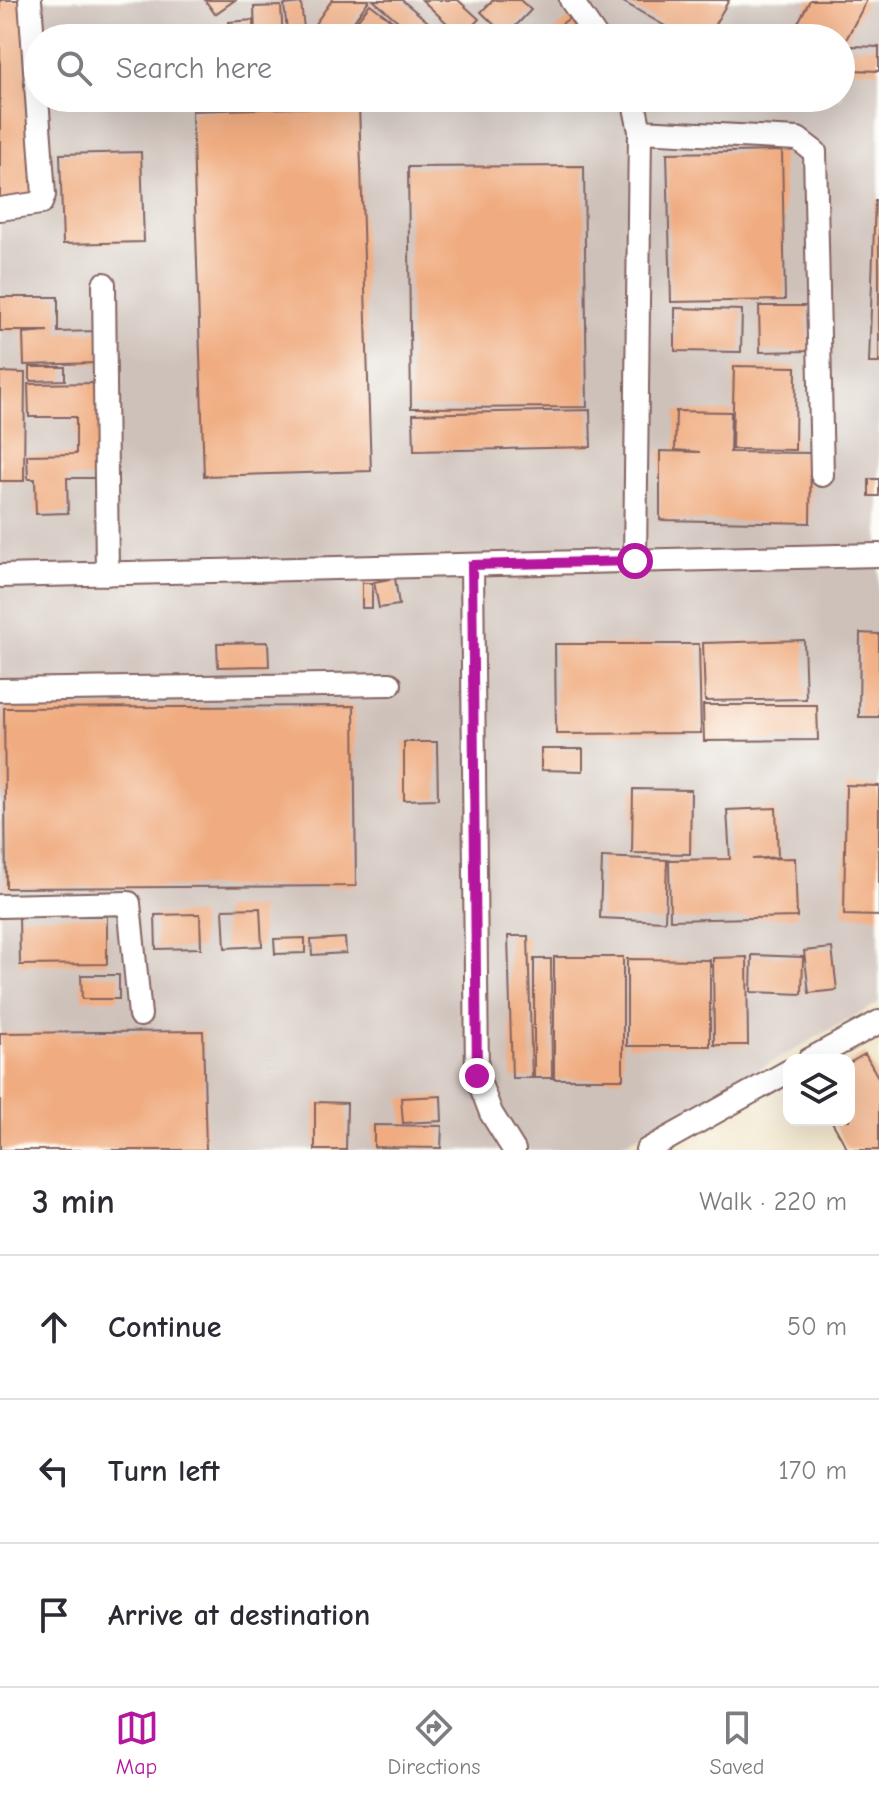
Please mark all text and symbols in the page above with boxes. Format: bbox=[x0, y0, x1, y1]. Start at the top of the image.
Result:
search box bbox=[24, 24, 855, 112]
icon: search bbox=[52, 46, 96, 90]
text: Search here bbox=[116, 51, 272, 86]
route start bbox=[617, 543, 653, 579]
map controls bbox=[783, 1054, 855, 1126]
button: layers bbox=[783, 1054, 855, 1126]
route end bbox=[459, 1058, 495, 1094]
text: 3 min bbox=[32, 1182, 115, 1222]
text: Walk · 220 m bbox=[699, 1187, 847, 1217]
icon: ahead bbox=[32, 1305, 76, 1349]
text: Continue bbox=[108, 1310, 222, 1345]
text: 50 m bbox=[787, 1312, 847, 1342]
icon: left bbox=[32, 1449, 76, 1493]
text: Turn left bbox=[108, 1454, 220, 1489]
text: 170 m bbox=[778, 1456, 847, 1486]
icon: arrive bbox=[32, 1593, 76, 1637]
text: Arrive at destination bbox=[108, 1598, 370, 1633]
tab: Map bbox=[115, 1706, 159, 1780]
tab: Directions bbox=[388, 1706, 481, 1780]
tab: Saved bbox=[710, 1706, 764, 1780]

